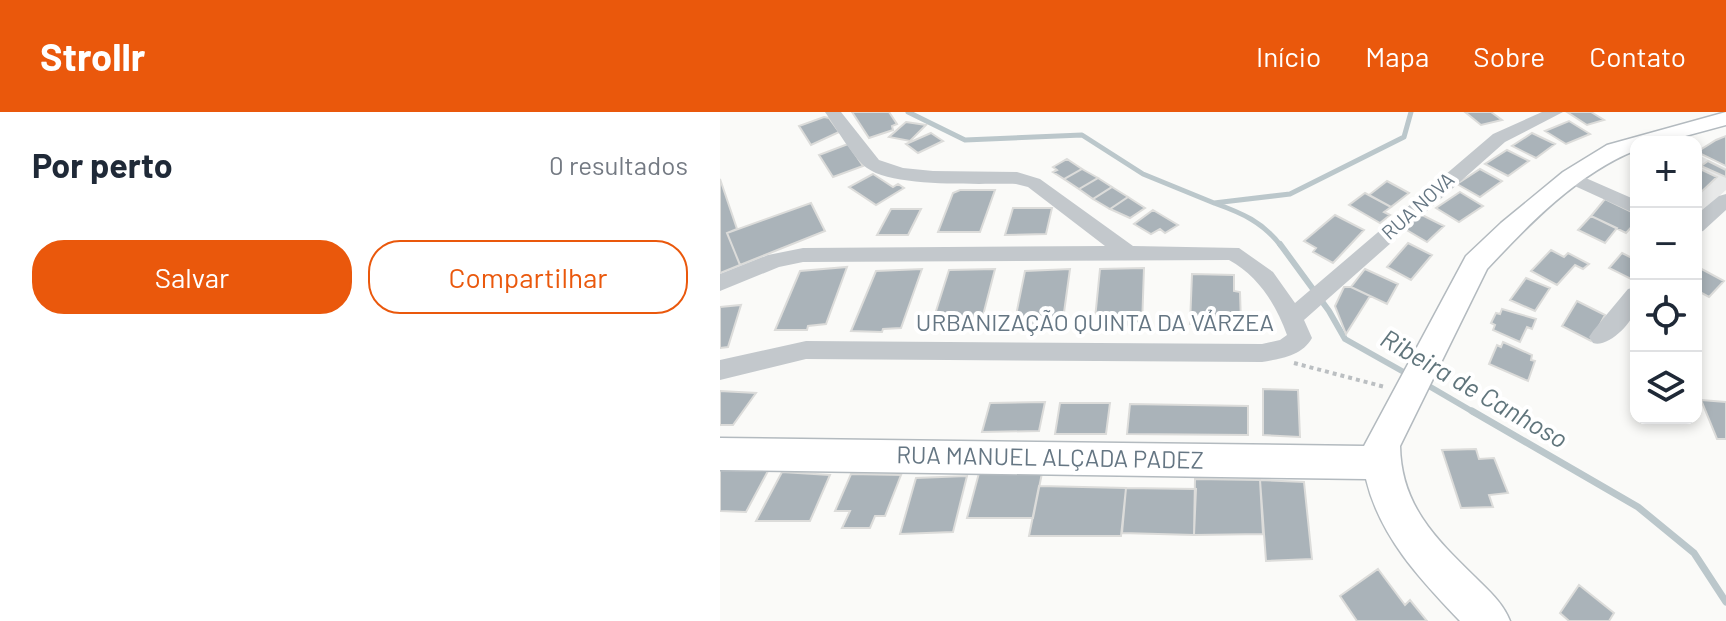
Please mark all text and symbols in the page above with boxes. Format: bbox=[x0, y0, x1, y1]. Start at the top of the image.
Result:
text: Strollr bbox=[40, 33, 145, 79]
text: Início bbox=[1256, 39, 1321, 73]
text: Mapa bbox=[1365, 39, 1429, 73]
text: Sobre bbox=[1473, 39, 1545, 73]
text: Contato bbox=[1589, 39, 1686, 73]
map controls bbox=[1630, 136, 1702, 424]
button: + bbox=[1630, 136, 1702, 208]
text: Por perto bbox=[32, 144, 173, 185]
text: 0 resultados bbox=[549, 149, 688, 180]
street label: RUA NOVA bbox=[1376, 167, 1458, 244]
button: − bbox=[1630, 208, 1702, 280]
button: Salvar bbox=[32, 240, 352, 314]
button: Compartilhar bbox=[368, 240, 688, 314]
button: locate bbox=[1630, 280, 1702, 352]
street label: URBANIZAÇÃO QUINTA DA VÁRZEA bbox=[916, 307, 1274, 336]
water label: Ribeira de Canhoso bbox=[1376, 322, 1574, 454]
button: layers bbox=[1630, 352, 1702, 424]
street label: RUA MANUEL ALÇADA PADEZ bbox=[896, 439, 1204, 474]

